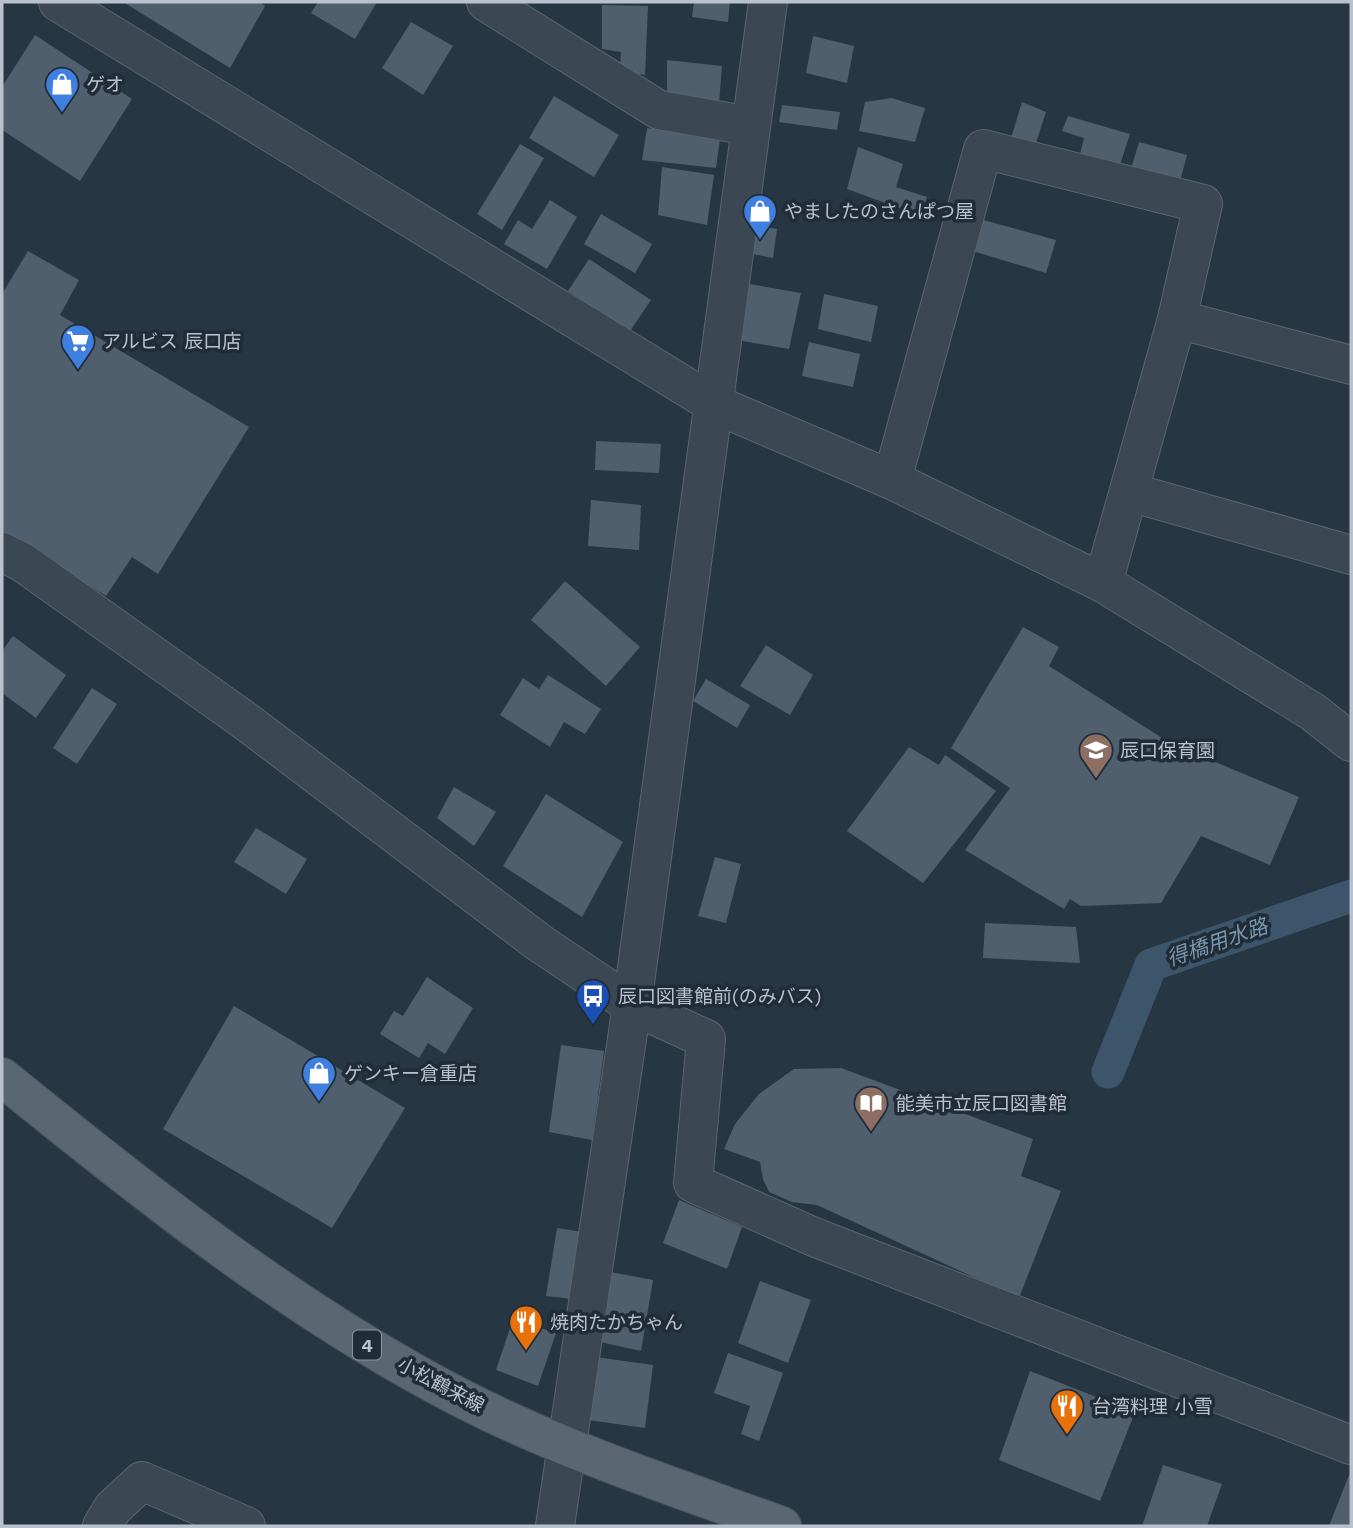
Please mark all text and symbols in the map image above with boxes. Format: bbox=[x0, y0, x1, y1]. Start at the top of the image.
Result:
shop icon: ゲオ bbox=[43, 65, 81, 114]
place label: ゲオ bbox=[86, 73, 124, 96]
shop icon: やましたのさんぱつ屋 bbox=[741, 192, 779, 241]
place label: やましたのさんぱつ屋 bbox=[784, 200, 974, 223]
supermarket icon: アルビス 辰口店 bbox=[59, 322, 97, 371]
place label: アルビス 辰口店 bbox=[102, 330, 241, 353]
school or university icon: 辰口保育園 bbox=[1077, 731, 1115, 780]
place label: 辰口保育園 bbox=[1120, 739, 1215, 762]
water label: 得橋用水路 bbox=[1163, 912, 1273, 971]
bus stop icon: 辰口図書館前(のみバス) bbox=[574, 977, 612, 1026]
place label: 辰口図書館前(のみバス) bbox=[618, 985, 821, 1008]
shop icon: ゲンキー倉重店 bbox=[300, 1054, 338, 1103]
place label: ゲンキー倉重店 bbox=[344, 1062, 477, 1085]
library icon: 能美市立辰口図書館 bbox=[852, 1084, 890, 1133]
place label: 能美市立辰口図書館 bbox=[896, 1092, 1067, 1115]
restaurant icon: 焼肉たかちゃん bbox=[507, 1303, 545, 1352]
place label: 焼肉たかちゃん bbox=[550, 1311, 683, 1334]
road number: 4 bbox=[353, 1330, 381, 1360]
street label: 小松鶴来線 bbox=[394, 1353, 488, 1417]
restaurant icon: 台湾料理 小雪 bbox=[1048, 1387, 1086, 1436]
place label: 台湾料理 小雪 bbox=[1092, 1395, 1212, 1418]

